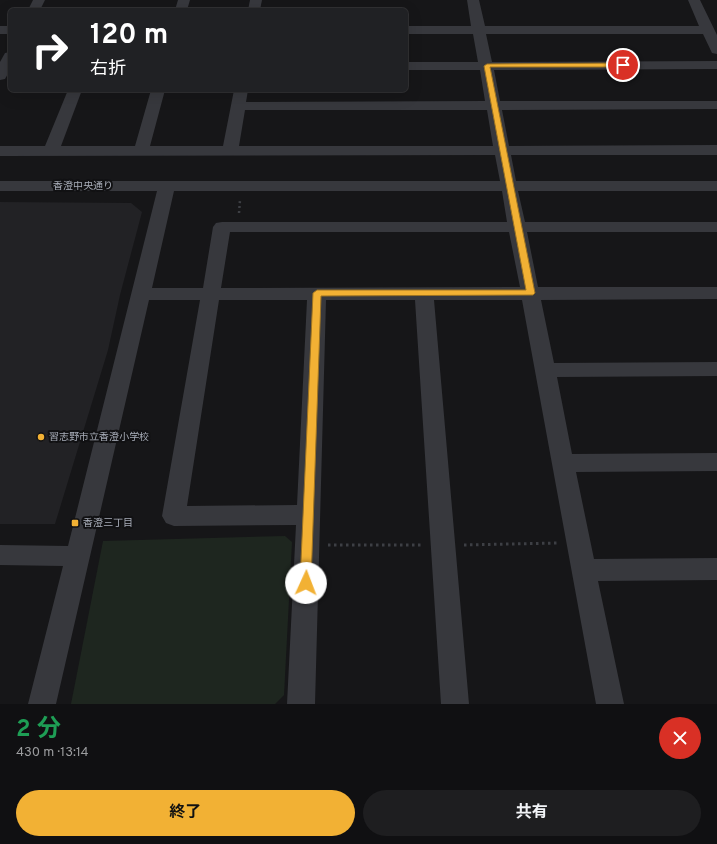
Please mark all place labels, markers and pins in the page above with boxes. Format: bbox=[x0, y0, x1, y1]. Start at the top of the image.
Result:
pin bbox=[606, 48, 640, 82]
place label: 習志野市立香澄小学校 bbox=[49, 431, 149, 444]
marker: 習志野市立香澄小学校 bbox=[36, 432, 46, 442]
place label: 香澄三丁目 bbox=[83, 517, 133, 530]
marker: 香澄三丁目 bbox=[70, 518, 80, 528]

